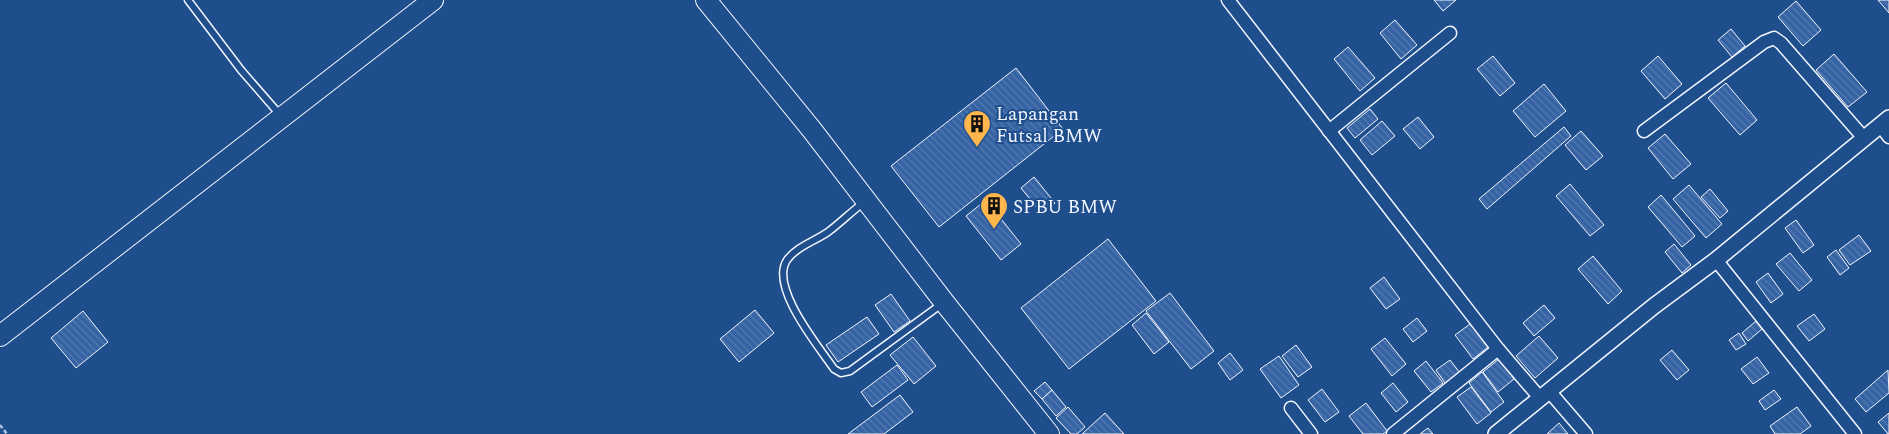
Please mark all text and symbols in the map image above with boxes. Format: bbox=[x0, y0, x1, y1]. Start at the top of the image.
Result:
place label: Lapangan Futsal BMW bbox=[996, 100, 1102, 151]
building icon: Lapangan Futsal BMW bbox=[962, 109, 992, 148]
building icon: SPBU BMW bbox=[979, 191, 1009, 230]
place label: SPBU BMW bbox=[1013, 193, 1117, 222]

